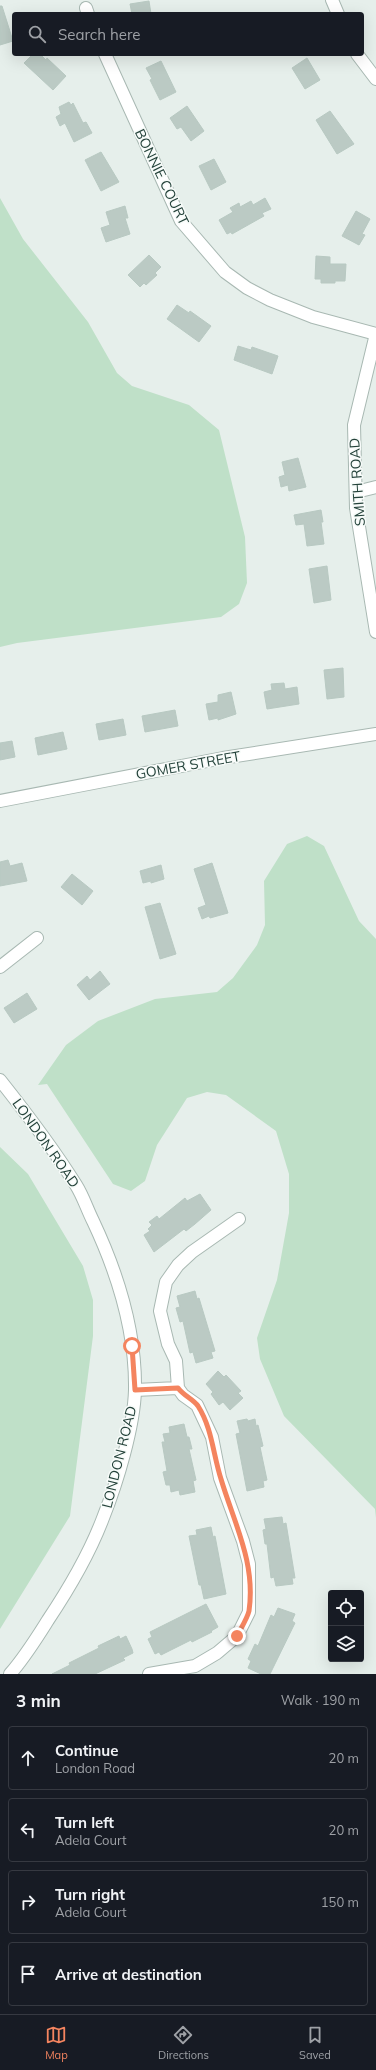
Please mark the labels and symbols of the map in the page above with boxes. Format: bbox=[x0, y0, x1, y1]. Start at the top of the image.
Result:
street label: BONNIE COURT bbox=[131, 126, 193, 229]
street label: SMITH ROAD bbox=[345, 437, 369, 527]
street label: GOMER STREET bbox=[134, 747, 242, 783]
street label: LONDON ROAD bbox=[9, 1095, 83, 1191]
route start bbox=[123, 1337, 141, 1355]
street label: LONDON ROAD bbox=[98, 1404, 140, 1510]
route end bbox=[228, 1627, 246, 1645]

